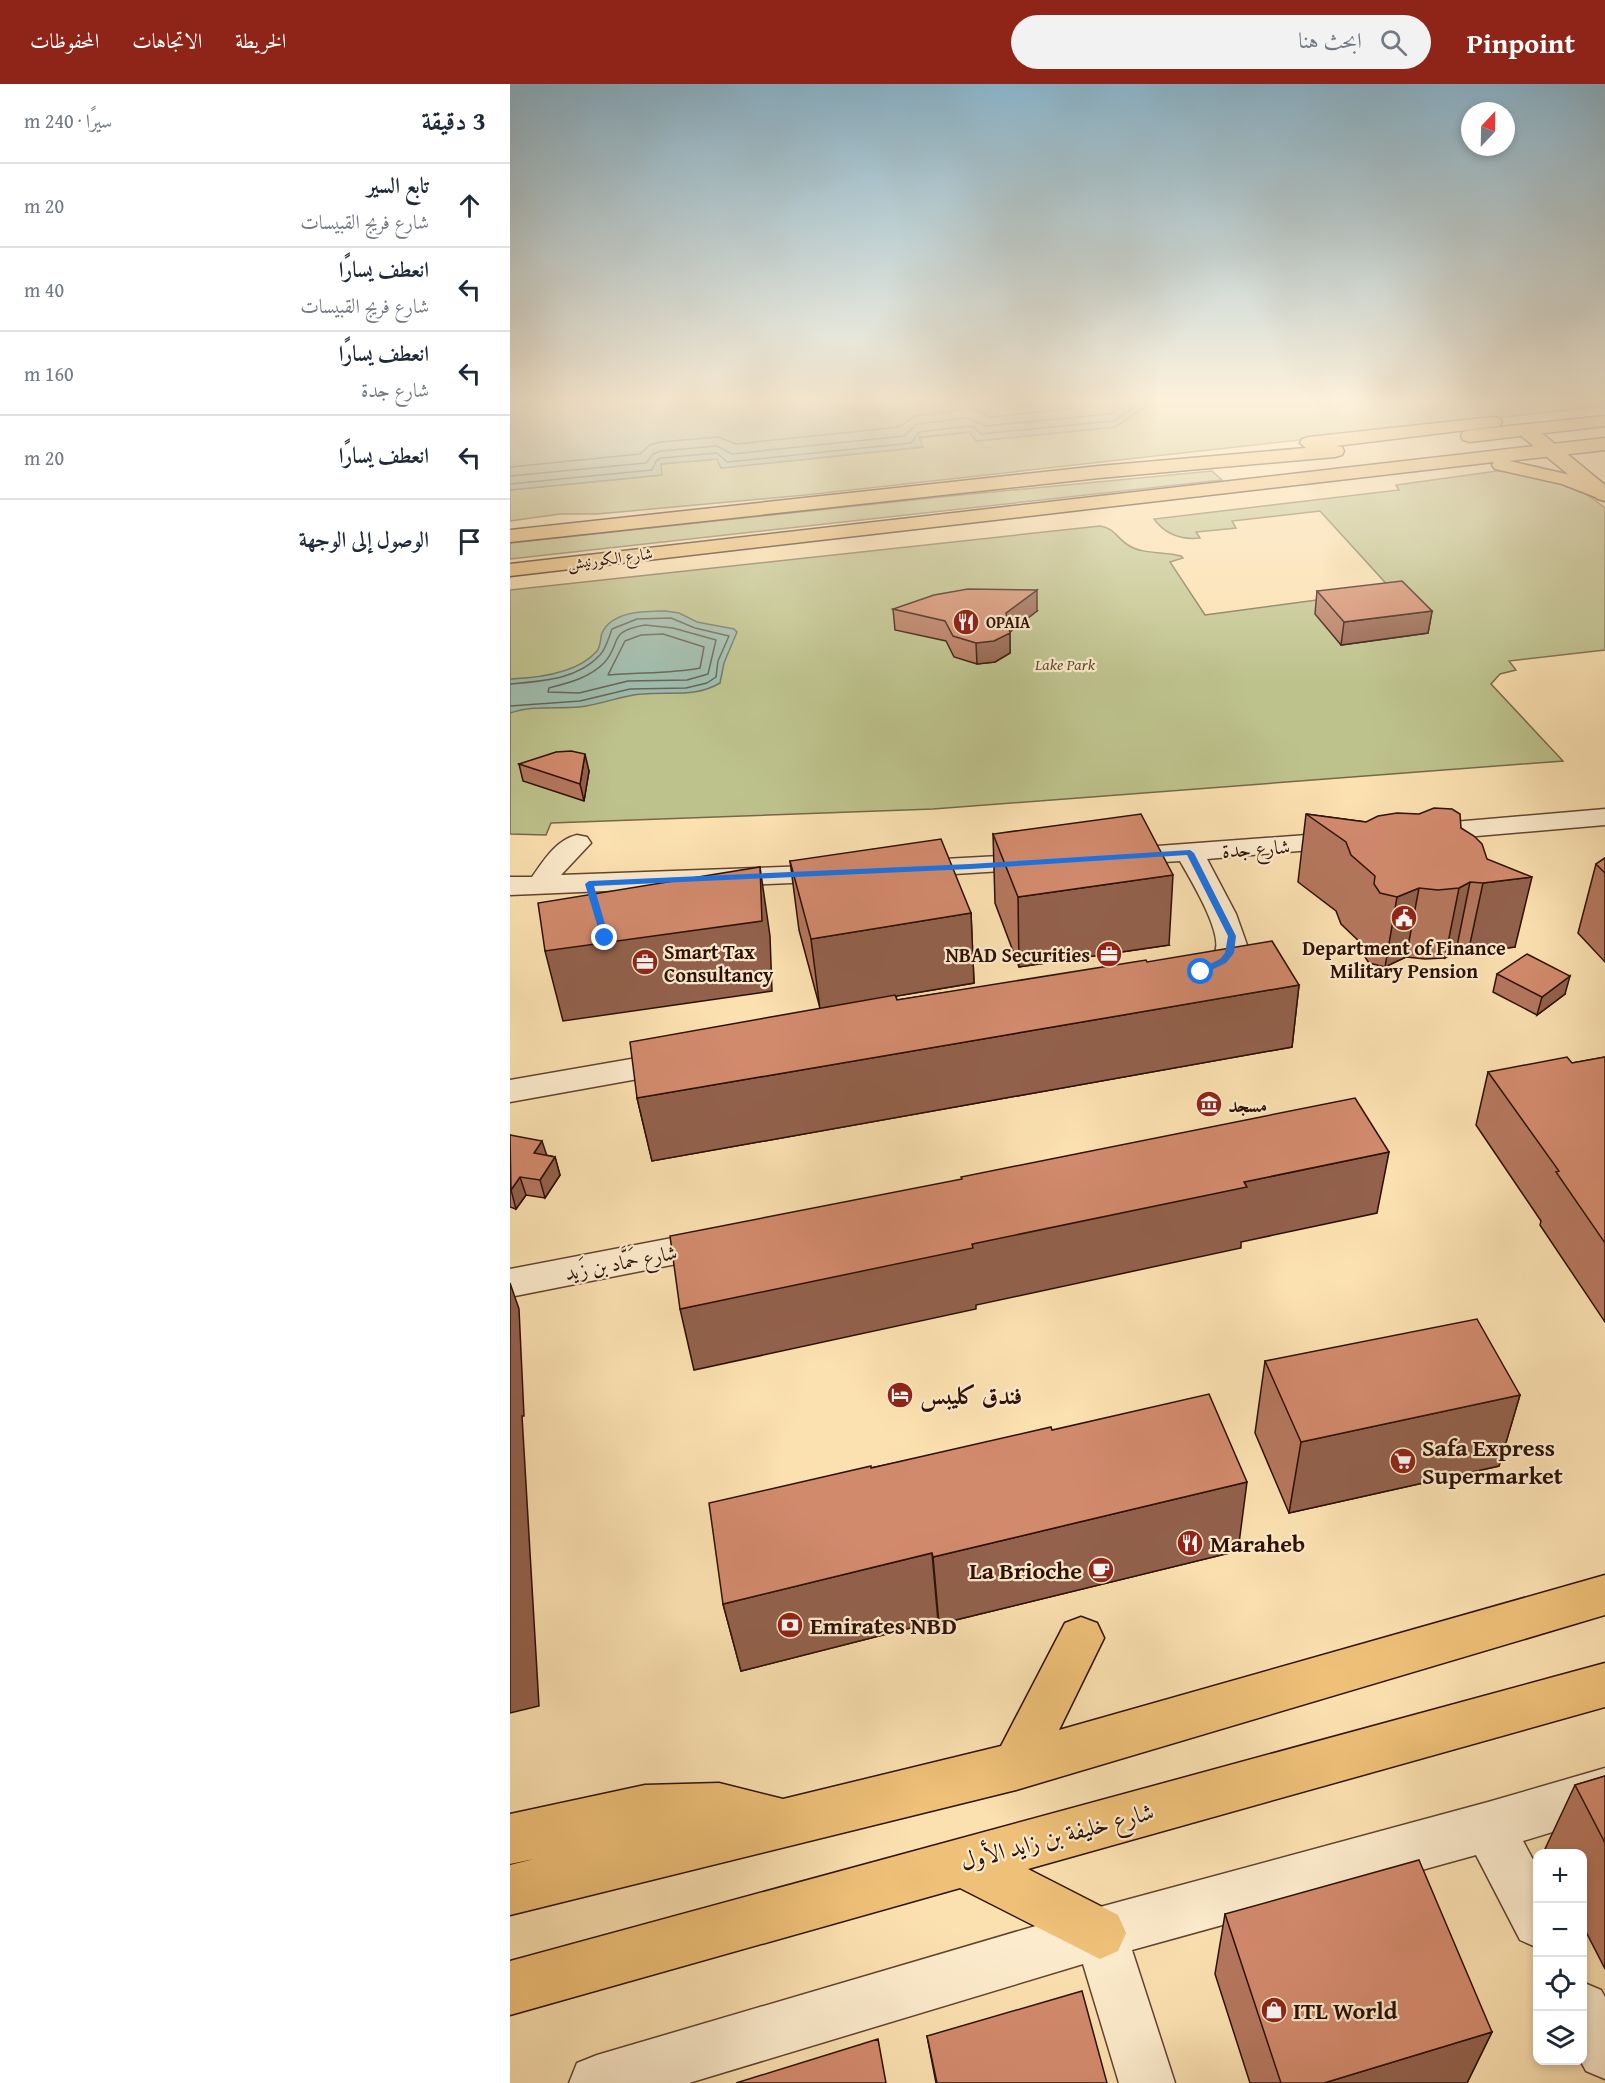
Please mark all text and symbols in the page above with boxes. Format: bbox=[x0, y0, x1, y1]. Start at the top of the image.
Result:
search box bbox=[1011, 15, 1431, 69]
text: Pinpoint bbox=[1467, 22, 1575, 63]
text: ابحث هنا bbox=[1298, 24, 1362, 56]
text: المحفوظات bbox=[30, 25, 99, 56]
text: الاتجاهات bbox=[132, 25, 202, 56]
text: الخريطة bbox=[235, 25, 286, 56]
icon: search bbox=[1377, 26, 1410, 59]
text: 3 دقيقة bbox=[421, 101, 486, 140]
north arrow bbox=[1461, 102, 1515, 156]
text: سيرًا · 240 m bbox=[24, 106, 112, 135]
text: تابع السير bbox=[367, 169, 429, 201]
icon: ahead bbox=[453, 189, 486, 222]
text: 20 m bbox=[24, 191, 64, 220]
text: شارع فريج القبيسات bbox=[300, 207, 429, 236]
text: انعطف يسارًا bbox=[339, 253, 429, 285]
icon: left bbox=[453, 273, 486, 306]
text: 40 m bbox=[24, 275, 64, 304]
text: شارع فريج القبيسات bbox=[300, 291, 429, 320]
text: انعطف يسارًا bbox=[339, 337, 429, 369]
icon: left bbox=[453, 357, 486, 390]
text: 160 m bbox=[24, 359, 74, 388]
text: شارع جدة bbox=[361, 375, 429, 404]
text: انعطف يسارًا bbox=[339, 439, 429, 471]
icon: left bbox=[453, 441, 486, 474]
text: 20 m bbox=[24, 443, 64, 472]
text: الوصول إلى الوجهة bbox=[299, 523, 429, 555]
icon: arrive bbox=[453, 525, 486, 558]
street label: شارع الكورنيش bbox=[566, 541, 654, 577]
restaurant icon: OPAIA bbox=[951, 607, 981, 637]
place label: OPAIA bbox=[986, 610, 1031, 634]
park label: Lake Park bbox=[1034, 652, 1096, 676]
street label: شارع جدة bbox=[1221, 831, 1291, 869]
public building icon: Department of Finance Military Pension bbox=[1389, 903, 1419, 933]
route end bbox=[591, 924, 617, 950]
place label: Department of Finance Military Pension bbox=[1302, 933, 1506, 985]
place label: Smart Tax Consultancy bbox=[664, 937, 774, 989]
office icon: NBAD Securities bbox=[1094, 939, 1124, 969]
place label: NBAD Securities bbox=[945, 940, 1090, 969]
office icon: Smart Tax Consultancy bbox=[630, 947, 660, 977]
route start bbox=[1187, 958, 1213, 984]
museum icon: مسجد bbox=[1194, 1089, 1224, 1119]
place label: مسجد bbox=[1228, 1090, 1267, 1119]
street label: شارع حَمَّاد بن زَيد bbox=[562, 1235, 680, 1291]
place label: فندق كليبس bbox=[920, 1378, 1022, 1413]
hotel icon: فندق كليبس bbox=[885, 1380, 915, 1410]
place label: Safa Express Supermarket bbox=[1422, 1430, 1563, 1493]
supermarket icon: Safa Express Supermarket bbox=[1388, 1446, 1418, 1476]
place label: Maraheb bbox=[1210, 1526, 1305, 1561]
restaurant icon: Maraheb bbox=[1175, 1528, 1205, 1558]
place label: La Brioche bbox=[969, 1553, 1082, 1588]
cafe icon: La Brioche bbox=[1086, 1555, 1116, 1585]
place label: Emirates NBD bbox=[810, 1608, 957, 1643]
bank icon: Emirates NBD bbox=[775, 1610, 805, 1640]
street label: شارع خليفة بن زايد الأول bbox=[956, 1793, 1158, 1882]
map controls bbox=[1533, 1849, 1587, 2065]
button: + bbox=[1533, 1849, 1587, 1903]
button: − bbox=[1533, 1903, 1587, 1957]
button: locate bbox=[1533, 1957, 1587, 2011]
place label: ITL World bbox=[1293, 1993, 1398, 2028]
shop icon: ITL World bbox=[1259, 1995, 1289, 2025]
button: layers bbox=[1533, 2011, 1587, 2065]

